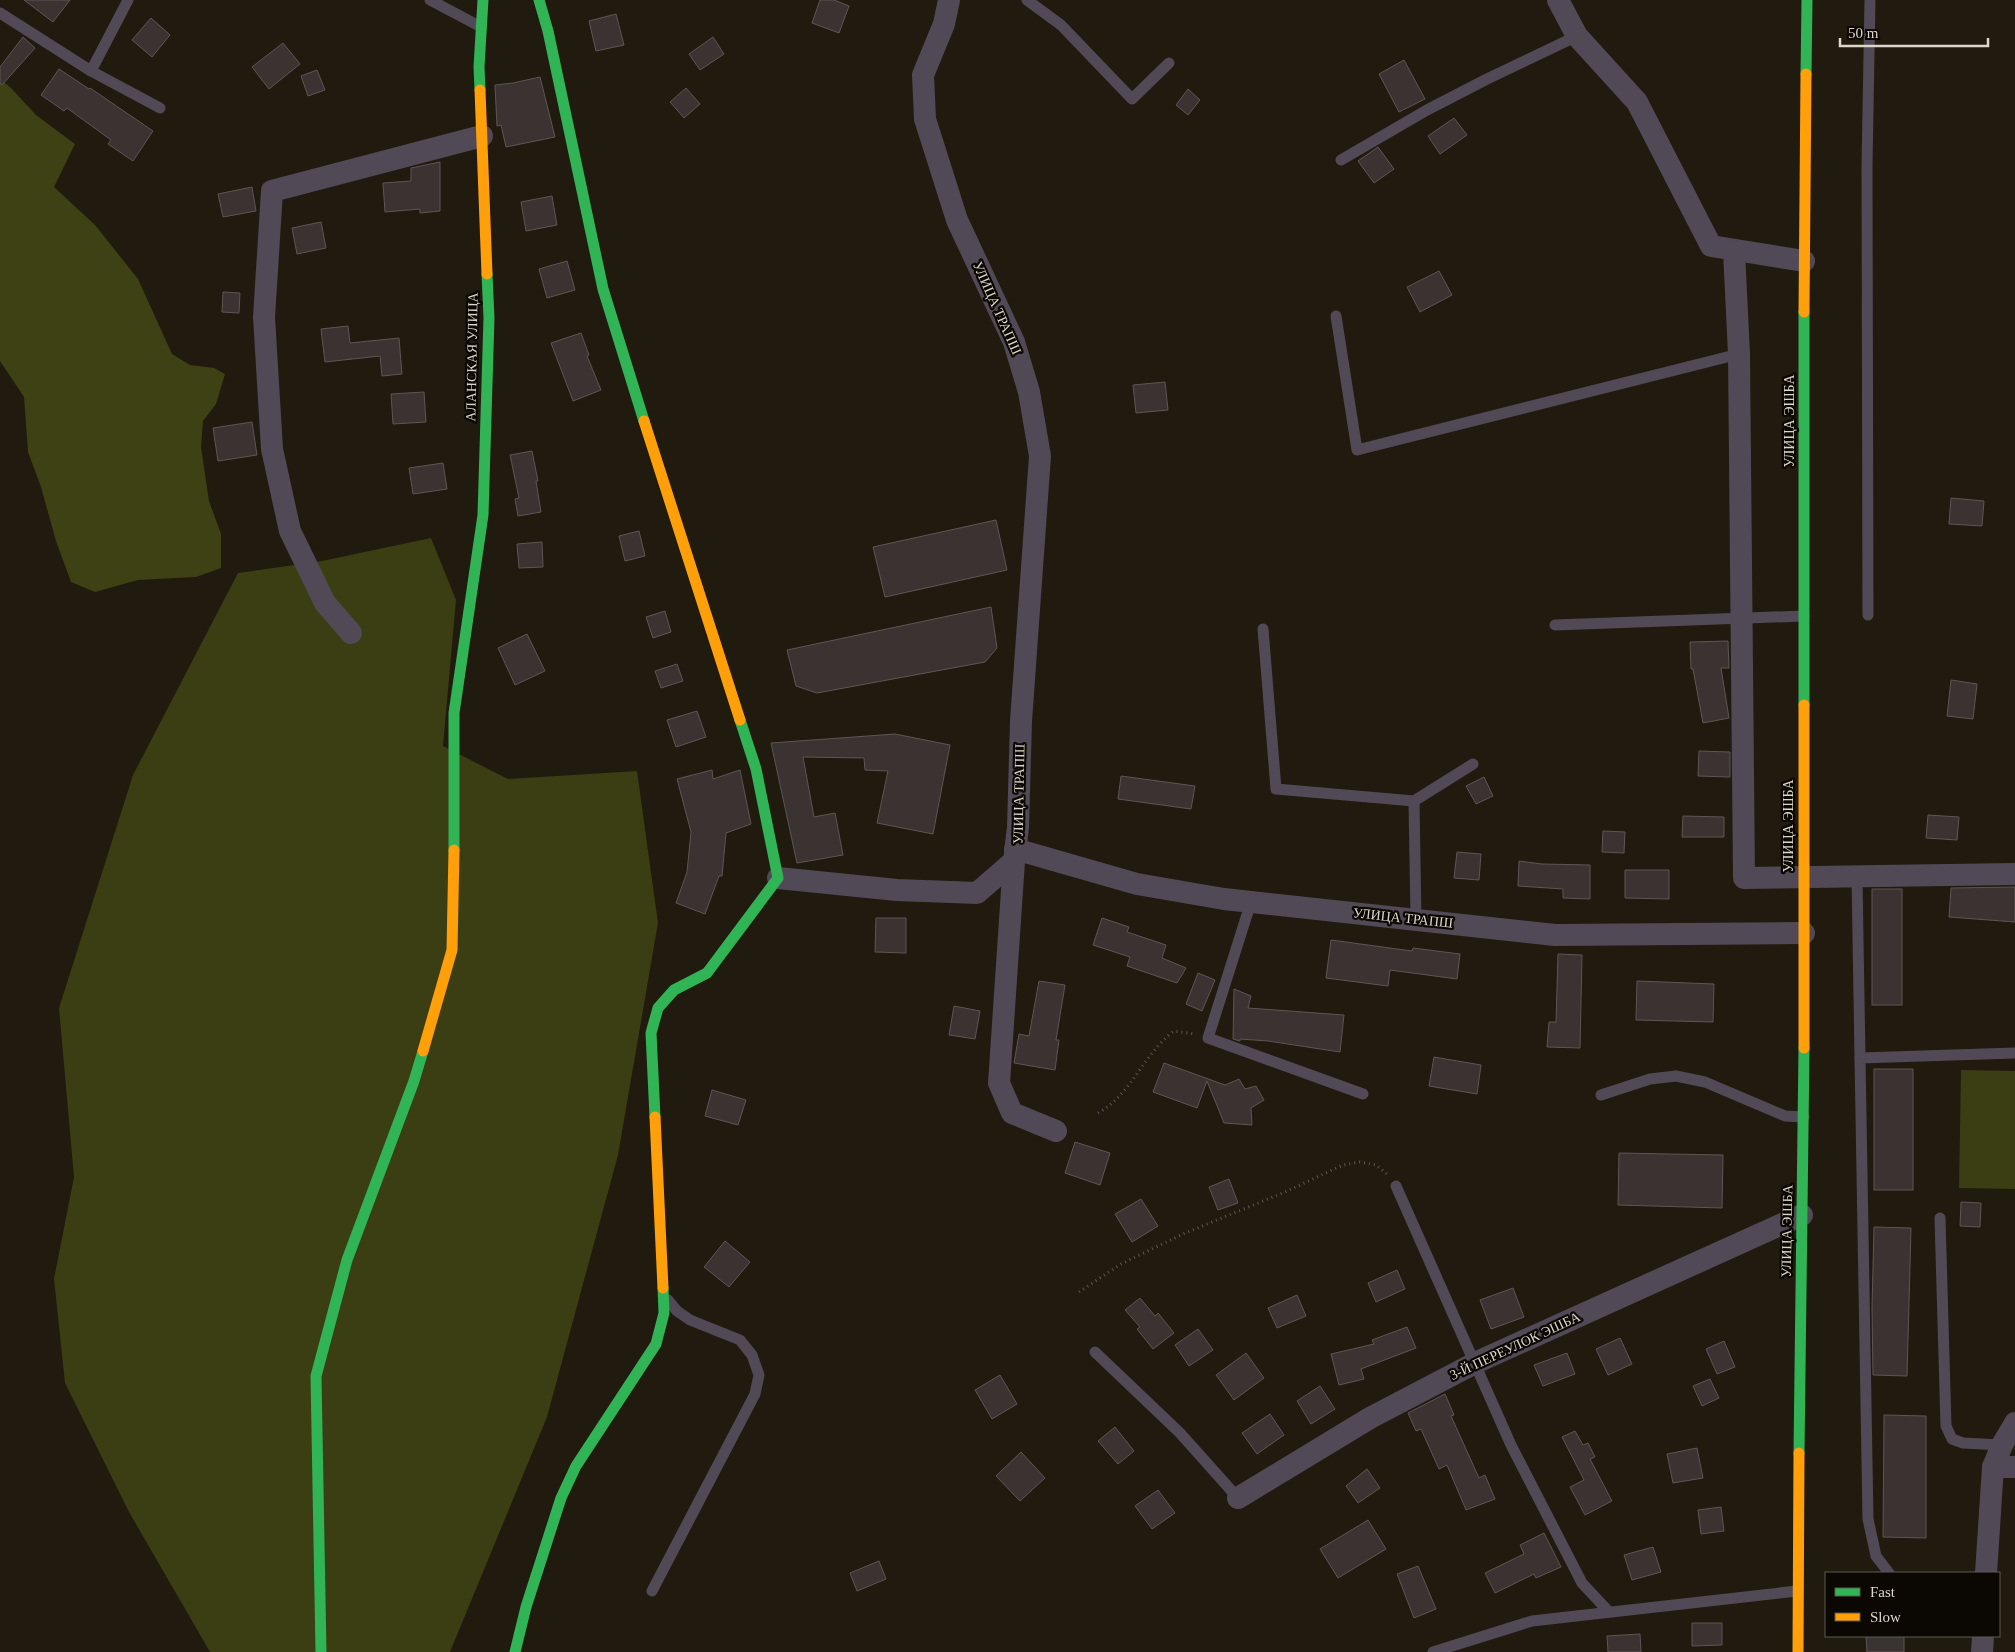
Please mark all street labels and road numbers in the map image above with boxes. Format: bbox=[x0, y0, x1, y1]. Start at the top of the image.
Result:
street label: УЛИЦА ТРАПШ bbox=[970, 259, 1024, 357]
street label: АЛАНСКАЯ УЛИЦА bbox=[463, 291, 481, 422]
street label: УЛИЦА ЭШБА bbox=[1782, 374, 1797, 468]
street label: УЛИЦА ТРАПШ bbox=[1011, 744, 1027, 844]
street label: УЛИЦА ЭШБА bbox=[1781, 779, 1796, 873]
street label: УЛИЦА ТРАПШ bbox=[1352, 905, 1454, 931]
street label: УЛИЦА ЭШБА bbox=[1779, 1183, 1795, 1278]
street label: 3-Й ПЕРЕУЛОК ЭШБА bbox=[1447, 1308, 1583, 1383]

